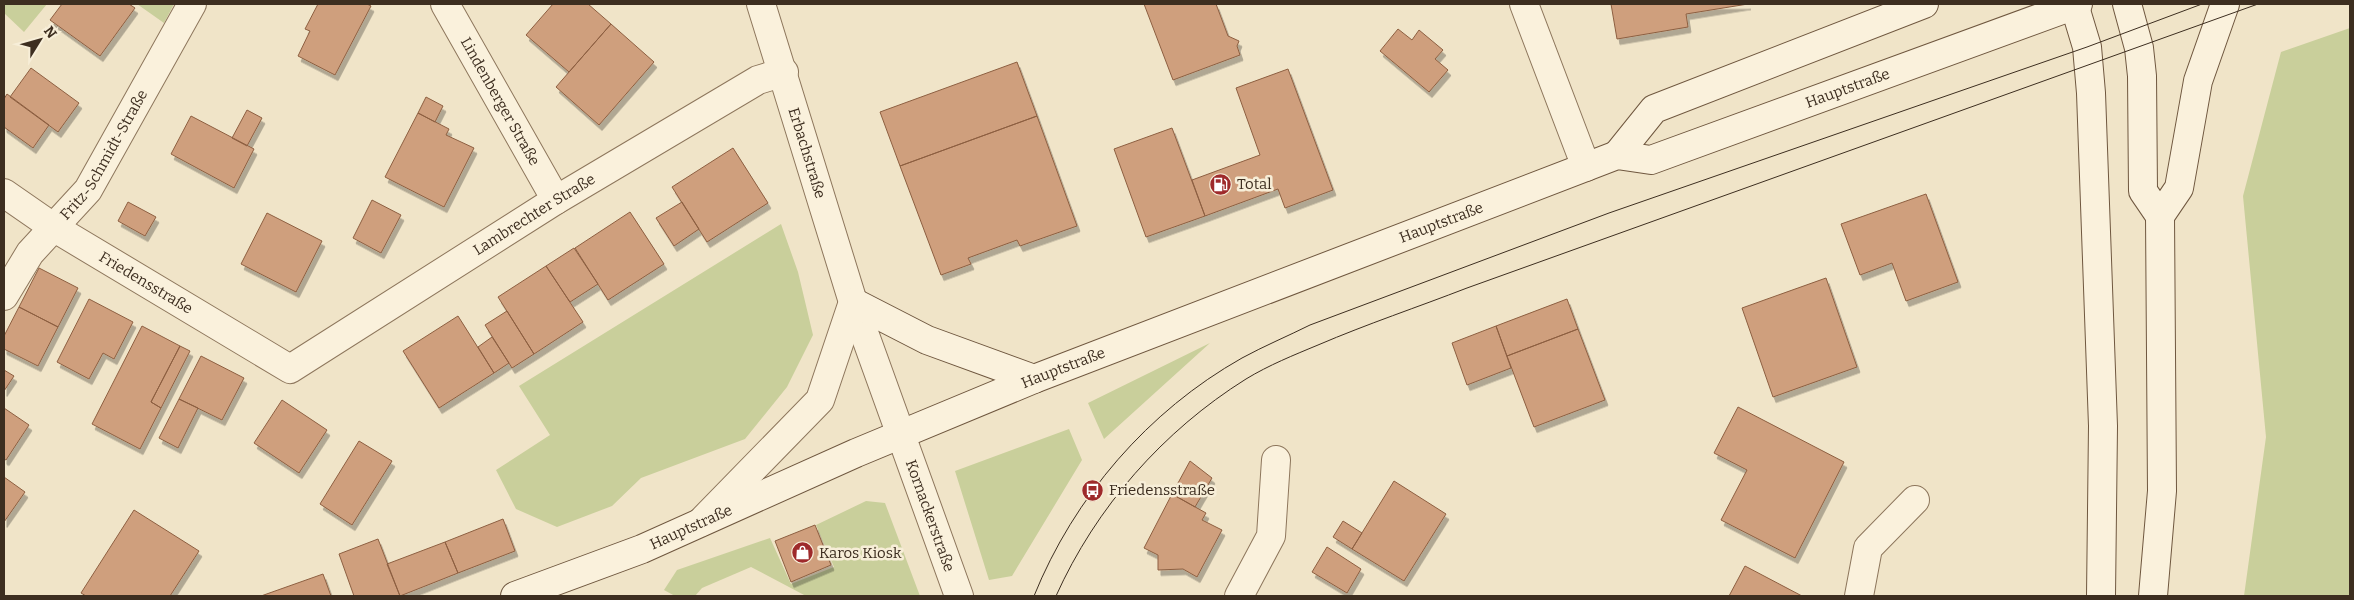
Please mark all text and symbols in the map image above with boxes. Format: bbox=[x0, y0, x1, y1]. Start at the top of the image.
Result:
north arrow bbox=[15, 15, 65, 65]
text: N bbox=[40, 23, 60, 42]
street label: Lindenberger Straße bbox=[457, 34, 544, 169]
street label: Hauptstraße bbox=[1803, 65, 1892, 112]
street label: Fritz-Schmidt-Straße bbox=[56, 87, 151, 223]
street label: Erbachstraße bbox=[785, 105, 829, 201]
street label: Lambrechter Straße bbox=[470, 170, 598, 259]
fuel station icon: Total bbox=[1209, 172, 1233, 196]
place label: Total bbox=[1237, 175, 1271, 193]
street label: Hauptstraße bbox=[1397, 198, 1486, 247]
street label: Friedensstraße bbox=[96, 248, 196, 318]
street label: Hauptstraße bbox=[1019, 344, 1108, 392]
street label: Kornackerstraße bbox=[902, 457, 958, 574]
bus stop icon: Friedensstraße bbox=[1081, 478, 1105, 502]
place label: Friedensstraße bbox=[1109, 481, 1215, 499]
street label: Hauptstraße bbox=[647, 501, 735, 553]
shop icon: Karos Kiosk bbox=[791, 541, 815, 565]
place label: Karos Kiosk bbox=[819, 544, 902, 562]

